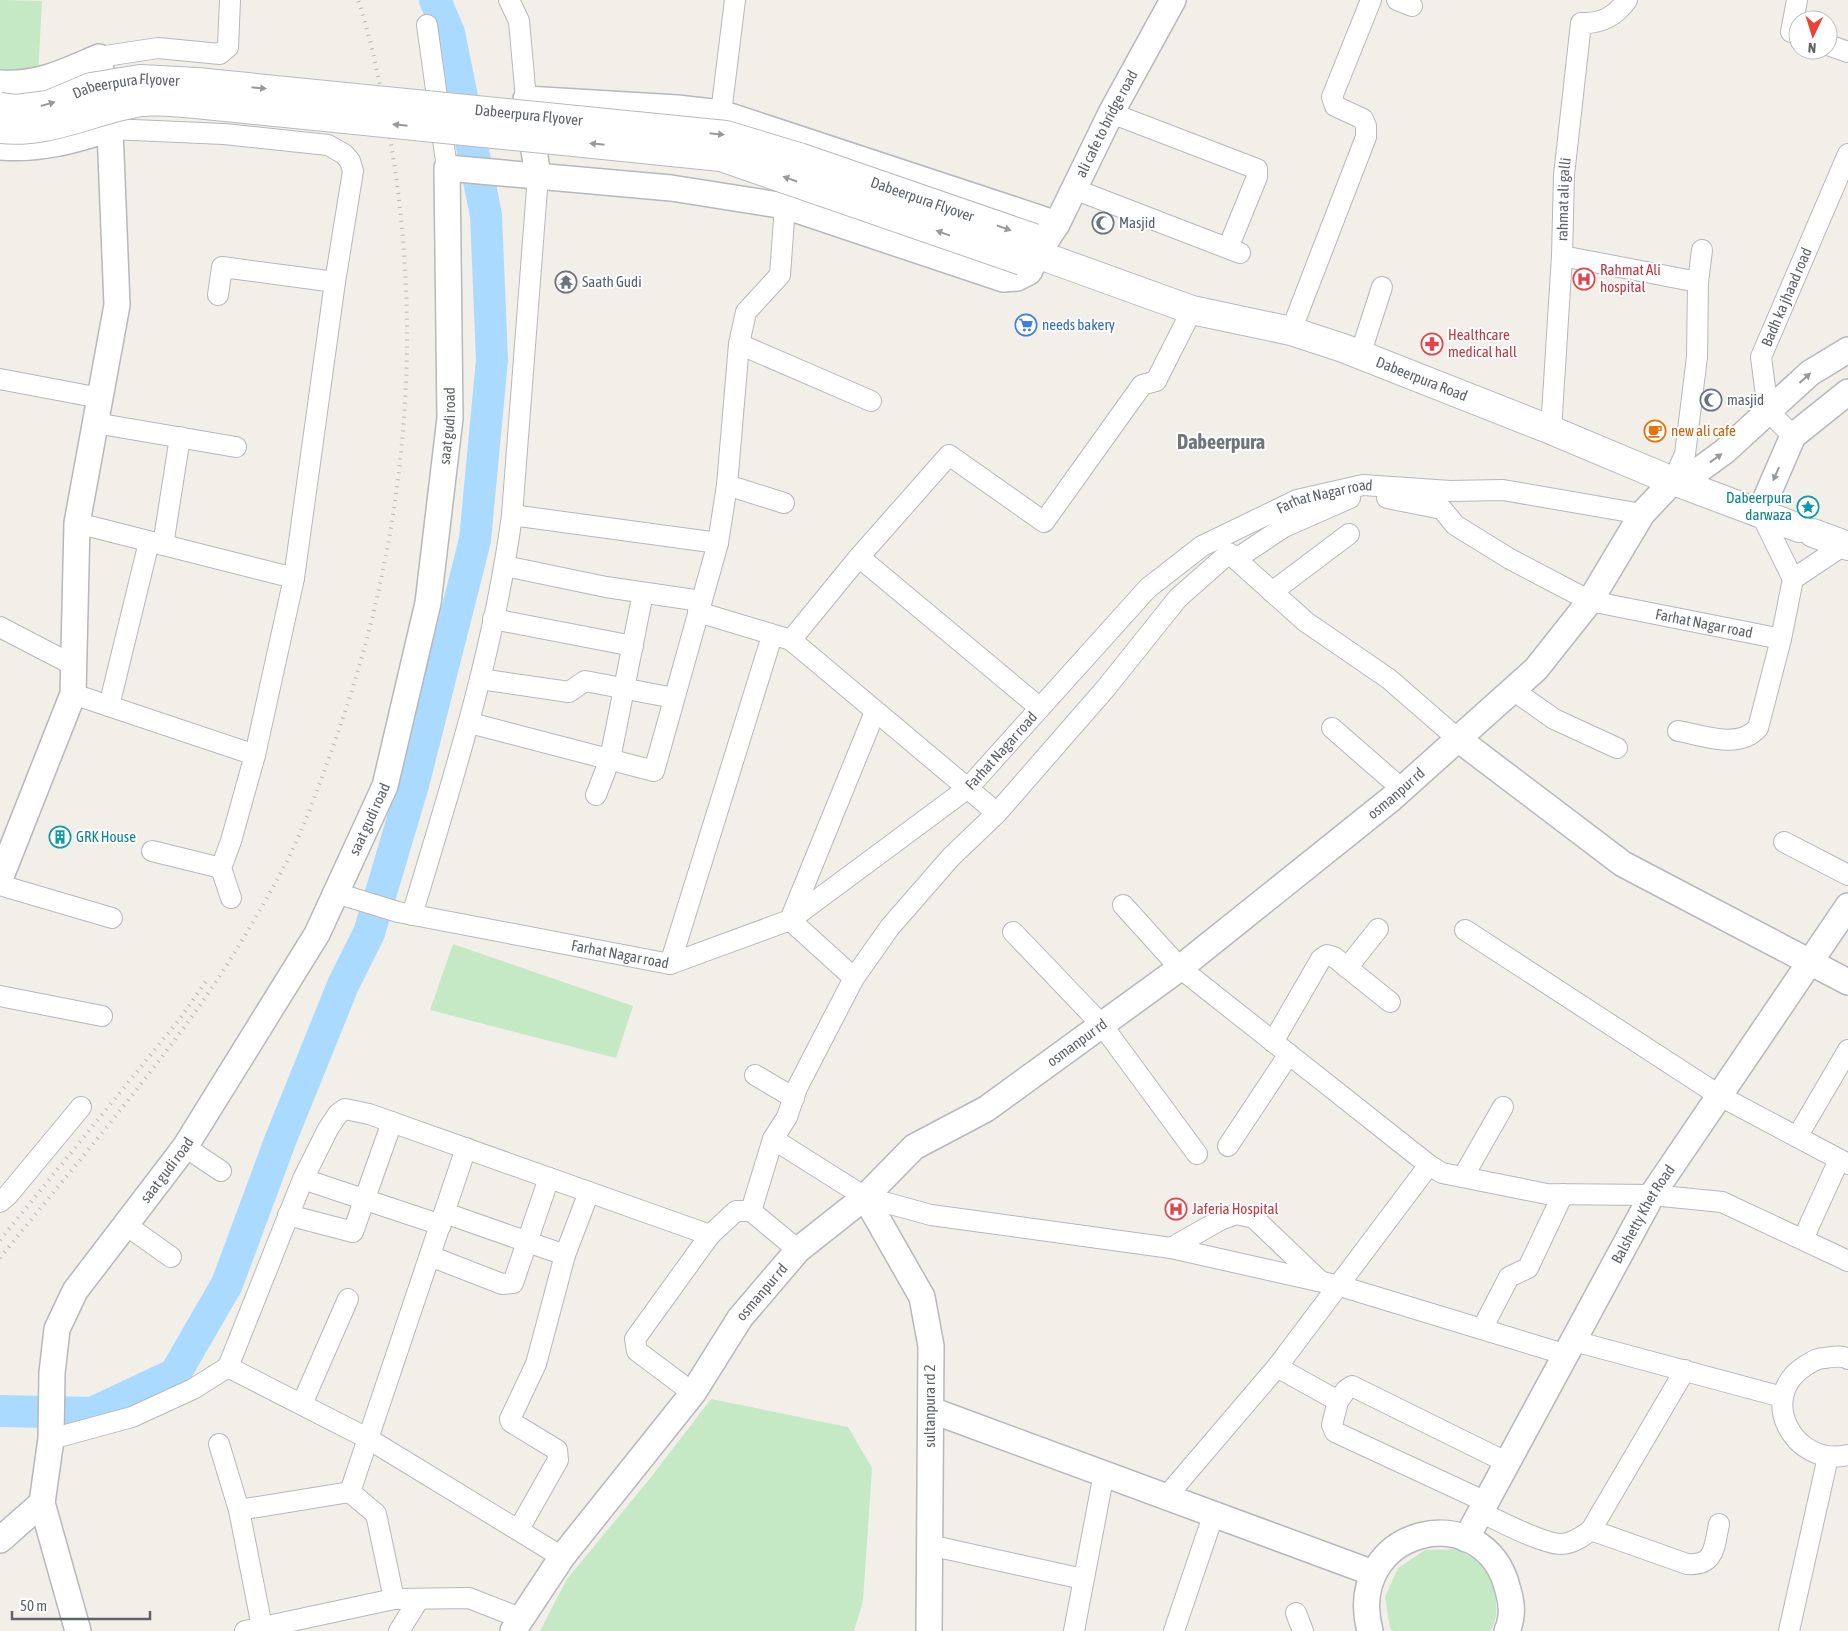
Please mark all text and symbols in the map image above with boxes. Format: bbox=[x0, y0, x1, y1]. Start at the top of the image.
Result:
north arrow bbox=[1788, 10, 1838, 60]
text: N bbox=[1807, 40, 1817, 56]
street label: ali cafe to bridge road bbox=[1072, 67, 1141, 180]
street label: Dabeerpura Flyover bbox=[70, 70, 180, 102]
one-way arrow bbox=[251, 85, 267, 93]
one-way arrow bbox=[41, 99, 56, 107]
street label: Dabeerpura Flyover bbox=[474, 101, 584, 129]
one-way arrow bbox=[392, 121, 408, 129]
one-way arrow bbox=[709, 130, 725, 138]
one-way arrow bbox=[588, 140, 604, 148]
street label: rahmat ali galli bbox=[1553, 157, 1574, 241]
street label: Dabeerpura Flyover bbox=[869, 173, 977, 225]
one-way arrow bbox=[782, 175, 797, 183]
mosque icon: Masjid bbox=[1091, 211, 1115, 235]
place label: Masjid bbox=[1119, 214, 1155, 231]
one-way arrow bbox=[997, 224, 1012, 232]
one-way arrow bbox=[935, 229, 950, 237]
street label: Badh ka jhaad road bbox=[1758, 245, 1815, 349]
place label: Rahmat Ali hospital bbox=[1600, 261, 1661, 295]
hospital icon: Rahmat Ali hospital bbox=[1572, 267, 1596, 291]
temple icon: Saath Gudi bbox=[554, 270, 578, 294]
place label: Saath Gudi bbox=[582, 273, 642, 290]
supermarket icon: needs bakery bbox=[1014, 313, 1038, 337]
place label: needs bakery bbox=[1042, 316, 1115, 333]
place label: Healthcare medical hall bbox=[1448, 326, 1517, 360]
pharmacy icon: Healthcare medical hall bbox=[1420, 332, 1444, 356]
street label: Dabeerpura Road bbox=[1374, 353, 1470, 404]
one-way arrow bbox=[1798, 373, 1811, 384]
street label: saat gudi road bbox=[436, 387, 458, 465]
mosque icon: masjid bbox=[1699, 388, 1723, 412]
place label: masjid bbox=[1727, 391, 1764, 408]
cafe icon: new ali cafe bbox=[1643, 419, 1667, 443]
place label: new ali cafe bbox=[1671, 422, 1736, 439]
district label: Dabeerpura bbox=[1177, 430, 1265, 453]
one-way arrow bbox=[1709, 453, 1722, 463]
one-way arrow bbox=[1772, 467, 1780, 481]
street label: Farhat Nagar road bbox=[1274, 476, 1373, 517]
place label: Dabeerpura darwaza bbox=[1726, 489, 1792, 523]
place icon: Dabeerpura darwaza bbox=[1796, 495, 1820, 519]
street label: Farhat Nagar road bbox=[1654, 605, 1754, 641]
street label: Farhat Nagar road bbox=[962, 708, 1040, 793]
street label: osmanpur rd bbox=[1364, 764, 1428, 822]
street label: saat gudi road bbox=[345, 780, 393, 858]
building icon: GRK House bbox=[48, 825, 72, 849]
place label: GRK House bbox=[76, 828, 136, 845]
street label: Farhat Nagar road bbox=[570, 936, 670, 972]
street label: osmanpur rd bbox=[1044, 1015, 1110, 1070]
street label: saat gudi road bbox=[137, 1134, 197, 1206]
street label: Balshetty Khet Road bbox=[1608, 1161, 1678, 1266]
hospital icon: Jaferia Hospital bbox=[1164, 1197, 1188, 1221]
place label: Jaferia Hospital bbox=[1192, 1200, 1279, 1217]
street label: osmanpur rd bbox=[732, 1260, 791, 1324]
street label: sultanpura rd 2 bbox=[921, 1364, 938, 1448]
scale bar bbox=[12, 1588, 150, 1620]
text: 50 m bbox=[20, 1597, 47, 1614]

